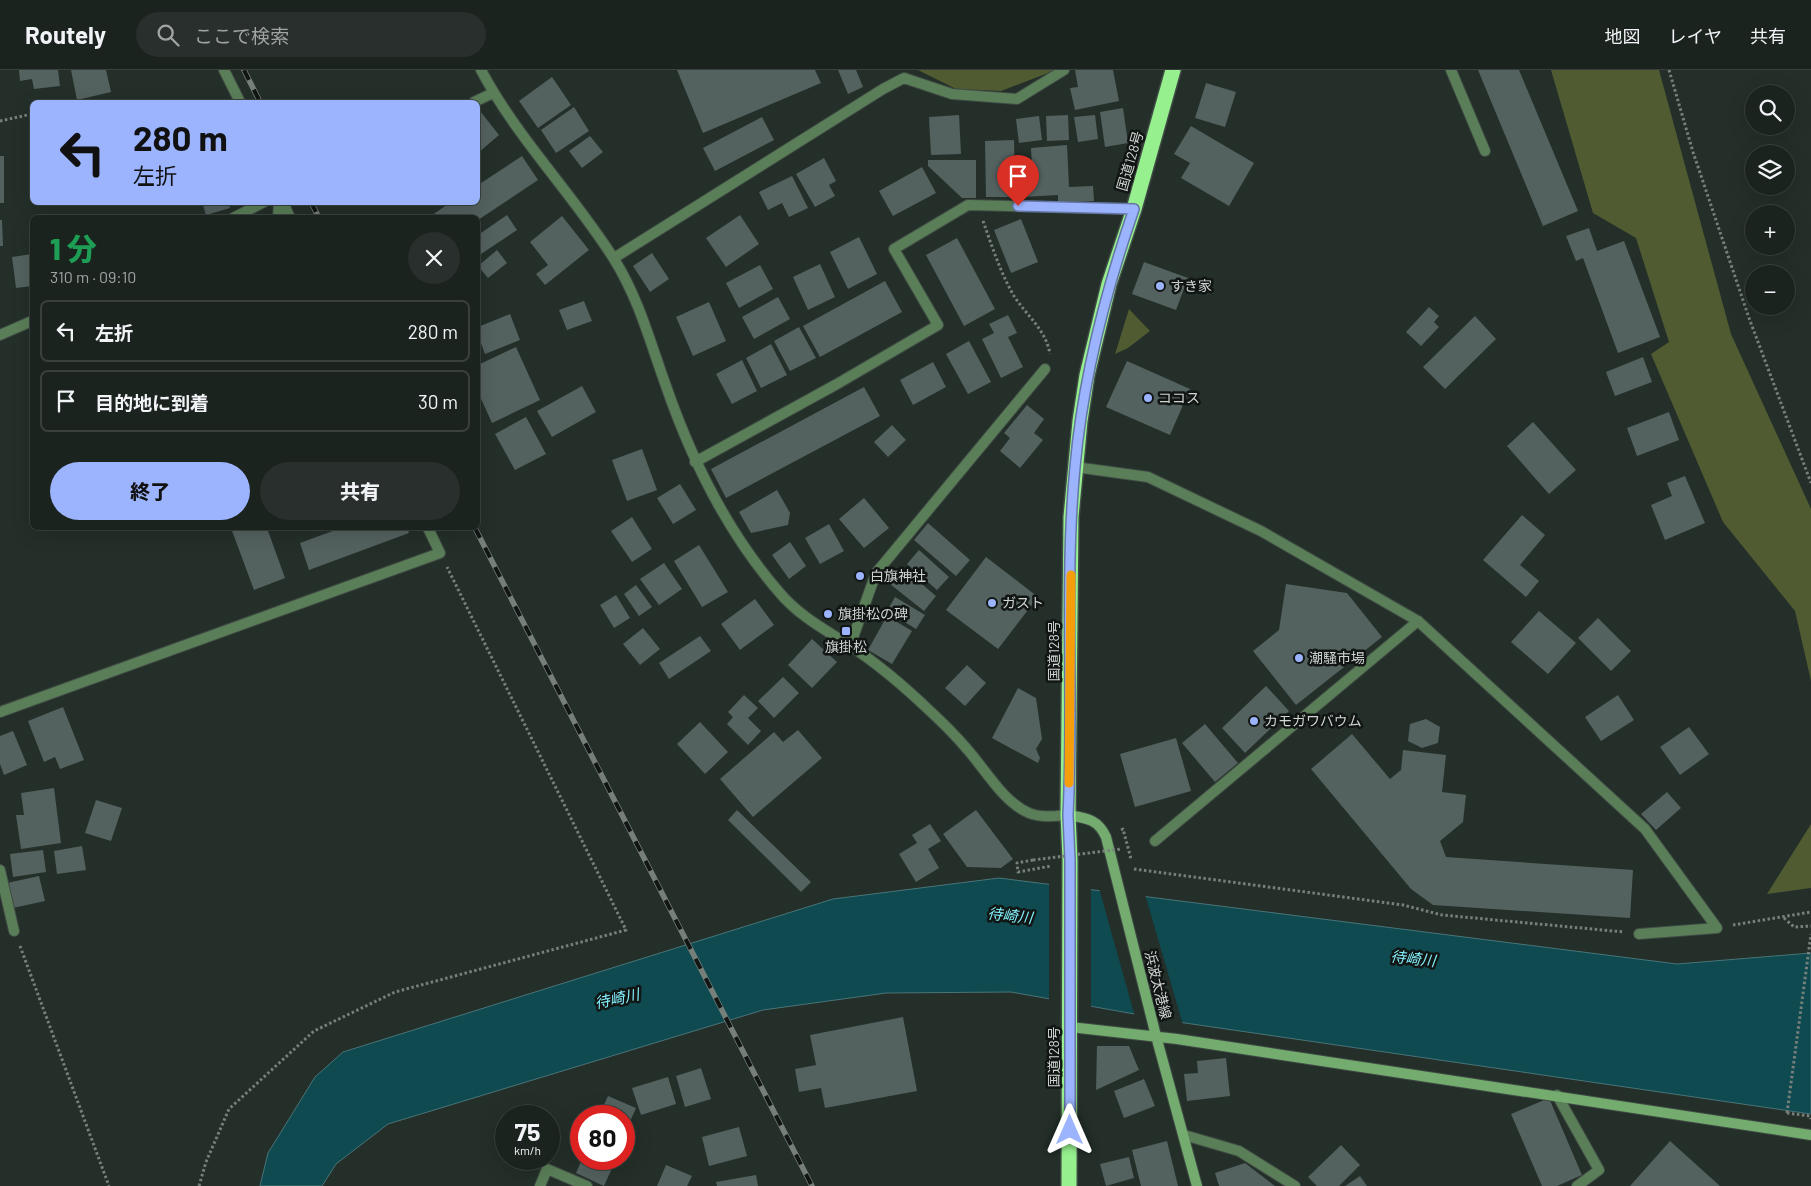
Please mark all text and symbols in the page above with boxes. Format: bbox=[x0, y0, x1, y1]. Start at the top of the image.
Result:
search box bbox=[136, 12, 486, 57]
text: Routely bbox=[25, 20, 106, 49]
icon: search bbox=[154, 21, 182, 49]
text: ここで検索 bbox=[194, 24, 289, 47]
text: 地図 bbox=[1605, 25, 1641, 47]
text: レイヤ bbox=[1669, 25, 1722, 47]
text: 共有 bbox=[1750, 25, 1786, 47]
map controls bbox=[1745, 85, 1795, 315]
button: search bbox=[1745, 85, 1795, 135]
text: 280 m bbox=[133, 116, 228, 158]
icon: left bbox=[50, 120, 115, 185]
street label: 国道128号 bbox=[1113, 129, 1146, 193]
button: layers bbox=[1745, 145, 1795, 195]
pin bbox=[997, 155, 1039, 206]
text: 左折 bbox=[133, 162, 177, 188]
icon: arrive bbox=[1004, 162, 1032, 190]
button: + bbox=[1745, 205, 1795, 255]
text: 1 分 bbox=[50, 230, 97, 266]
button: close bbox=[408, 232, 460, 284]
button: − bbox=[1745, 265, 1795, 315]
text: 310 m · 09:10 bbox=[50, 267, 136, 286]
place label: すき家 bbox=[1170, 277, 1212, 294]
marker: すき家 bbox=[1154, 280, 1166, 292]
icon: left bbox=[52, 317, 80, 345]
text: 280 m bbox=[408, 320, 458, 343]
text: 左折 bbox=[95, 321, 133, 344]
icon: arrive bbox=[52, 387, 80, 415]
place label: ココス bbox=[1158, 389, 1200, 406]
text: 30 m bbox=[418, 390, 458, 413]
text: 目的地に到着 bbox=[95, 391, 209, 414]
marker: ココス bbox=[1142, 392, 1154, 404]
button: 終了 bbox=[50, 462, 250, 520]
button: 共有 bbox=[260, 462, 460, 520]
place label: 白旗神社 bbox=[870, 567, 926, 584]
marker: 白旗神社 bbox=[854, 570, 866, 582]
place label: ガスト bbox=[1002, 594, 1044, 611]
marker: ガスト bbox=[986, 597, 998, 609]
place label: 旗掛松の碑 bbox=[838, 605, 908, 622]
marker: 旗掛松の碑 bbox=[822, 608, 834, 620]
street label: 国道128号 bbox=[1045, 620, 1062, 682]
marker: 旗掛松 bbox=[840, 625, 852, 637]
place label: 旗掛松 bbox=[825, 638, 867, 655]
place label: 潮騒市場 bbox=[1309, 649, 1365, 666]
marker: 潮騒市場 bbox=[1293, 652, 1305, 664]
place label: カモガワバウム bbox=[1264, 712, 1362, 729]
marker: カモガワバウム bbox=[1248, 715, 1260, 727]
water label: 待崎川 bbox=[987, 904, 1035, 927]
water label: 待崎川 bbox=[1390, 947, 1438, 970]
street label: 浜波太港線 bbox=[1142, 949, 1175, 1021]
water label: 待崎川 bbox=[593, 984, 643, 1012]
street label: 国道128号 bbox=[1045, 1026, 1062, 1088]
position arrow bbox=[1043, 1103, 1095, 1155]
speed limit sign: 80 bbox=[570, 1105, 635, 1170]
text: 75 bbox=[515, 1116, 540, 1146]
text: km/h bbox=[514, 1143, 541, 1157]

